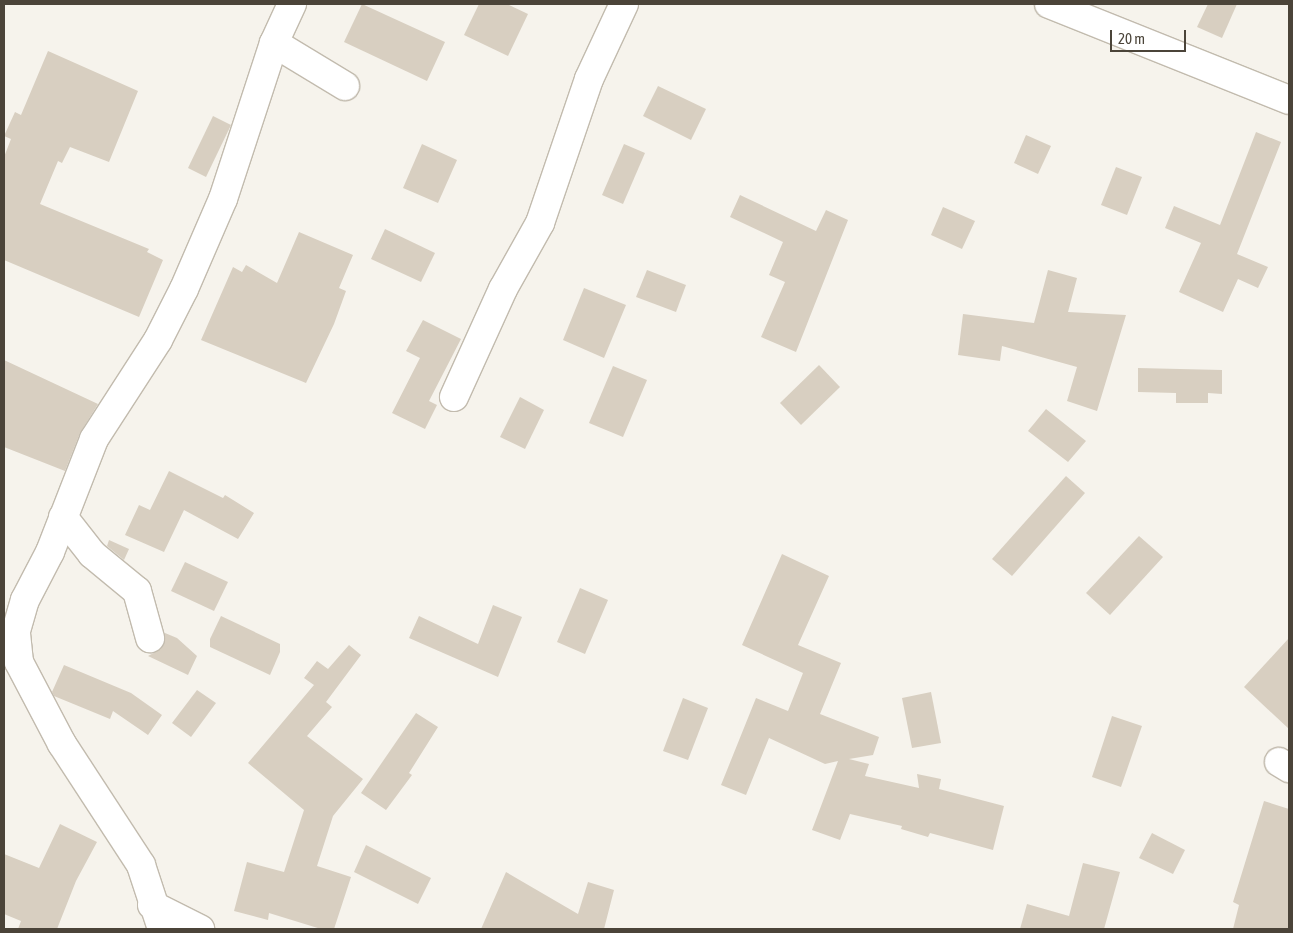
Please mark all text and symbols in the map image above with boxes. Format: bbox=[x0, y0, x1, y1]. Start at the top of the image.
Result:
scale bar bbox=[1113, 20, 1189, 52]
text: 20 m bbox=[1118, 30, 1145, 47]

